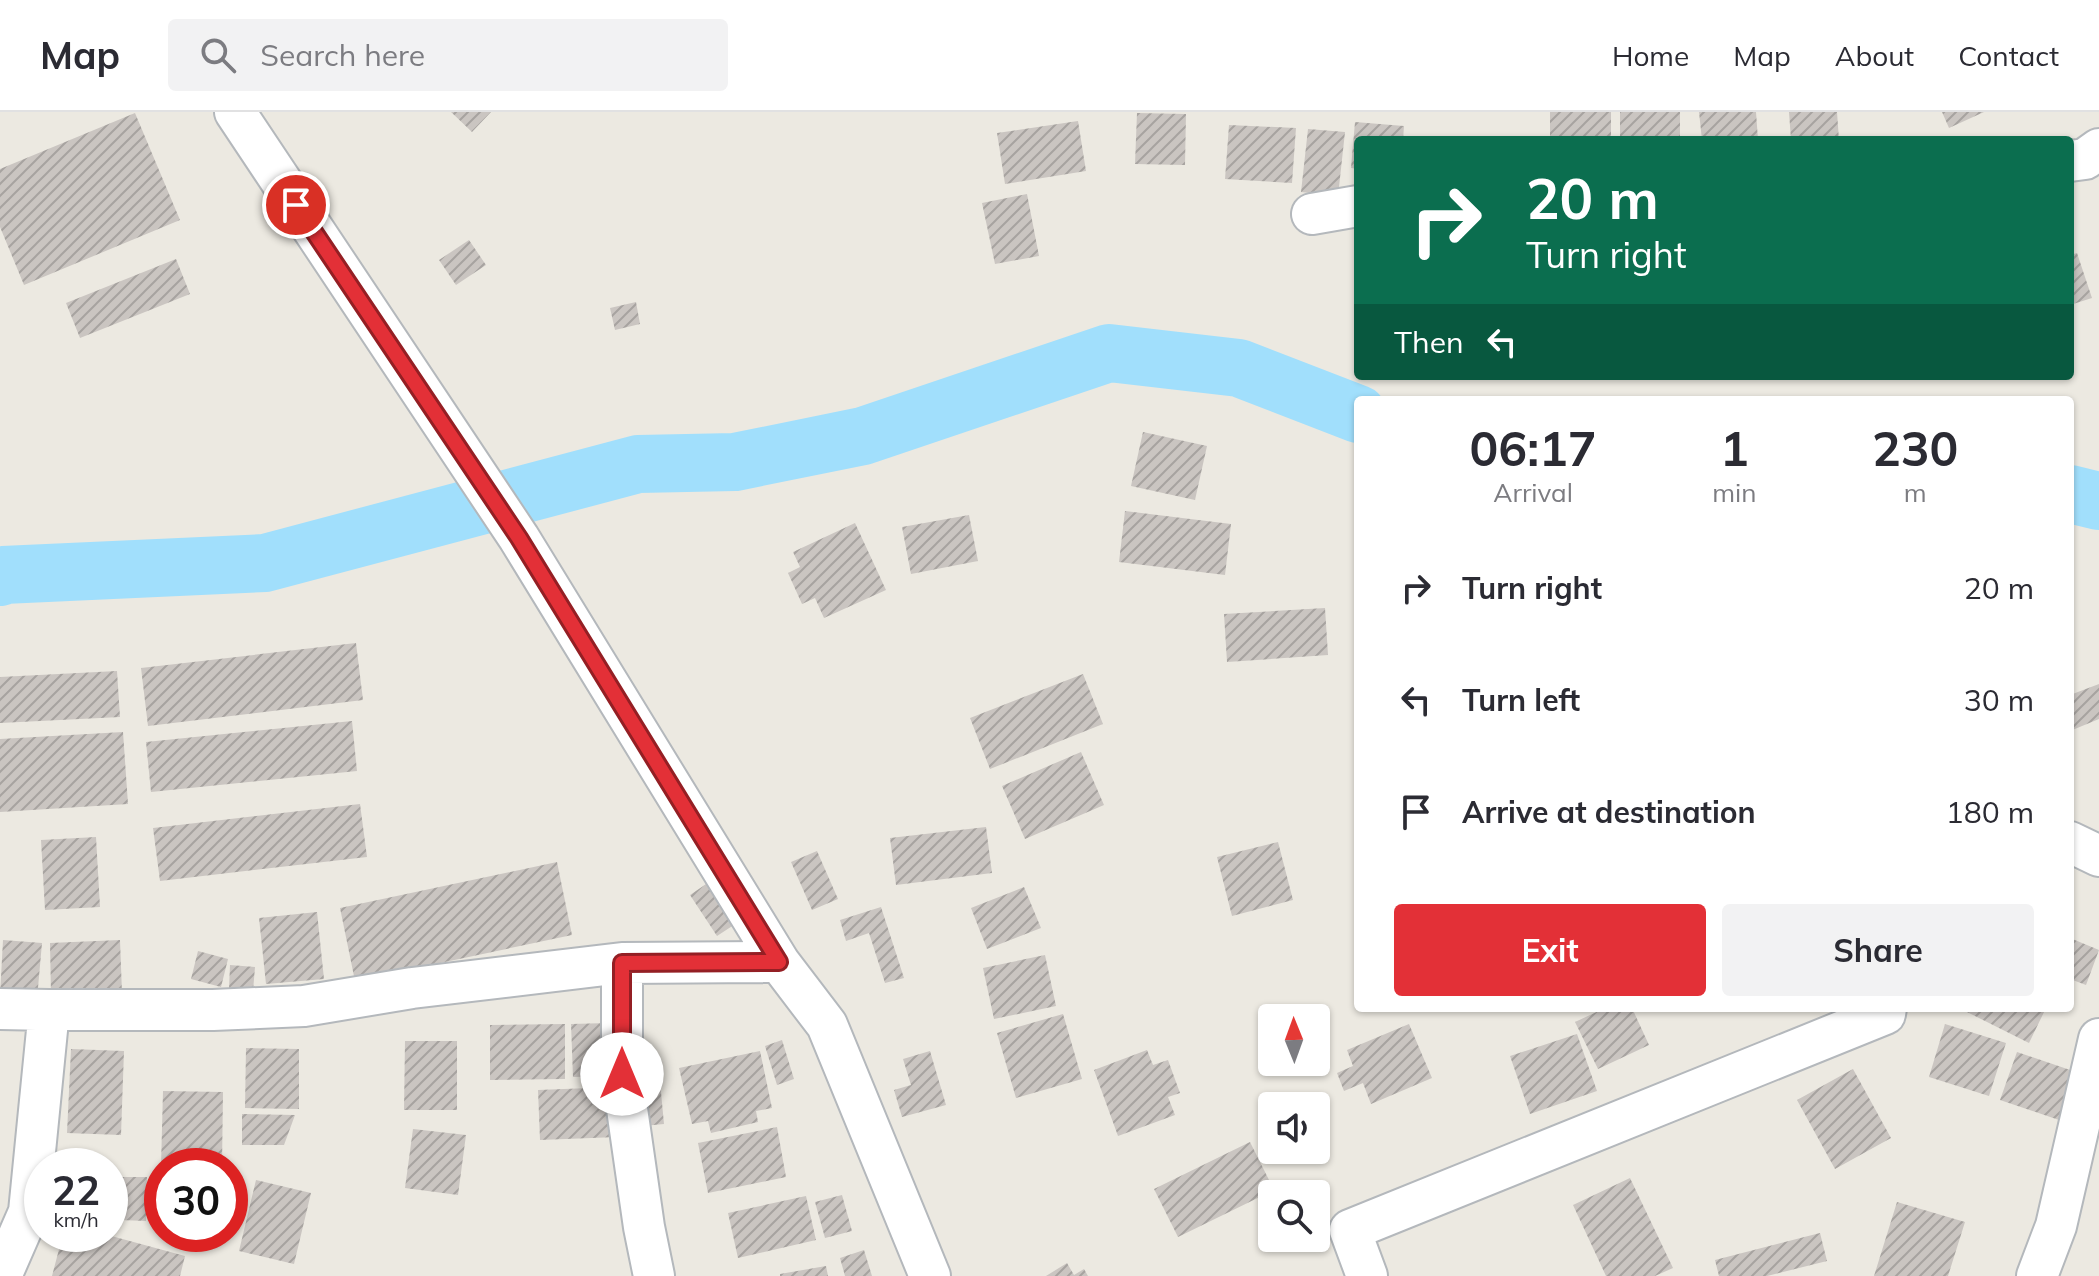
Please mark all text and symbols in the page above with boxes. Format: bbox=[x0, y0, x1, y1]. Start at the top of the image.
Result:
search box bbox=[168, 19, 728, 91]
text: Map bbox=[40, 31, 120, 79]
icon: search bbox=[196, 33, 240, 77]
text: Search here bbox=[260, 36, 425, 74]
text: Home bbox=[1612, 38, 1689, 73]
text: Map bbox=[1733, 38, 1791, 73]
text: About bbox=[1835, 38, 1914, 73]
text: Contact bbox=[1958, 38, 2059, 73]
text: 20 m bbox=[1526, 163, 1659, 233]
icon: right bbox=[1394, 168, 1498, 272]
pin bbox=[262, 171, 330, 239]
icon: arrive bbox=[274, 183, 318, 227]
text: Turn right bbox=[1526, 232, 1687, 277]
icon: left bbox=[1480, 320, 1524, 364]
text: Then bbox=[1394, 323, 1464, 361]
text: 06:17 bbox=[1470, 418, 1597, 478]
text: 1 bbox=[1720, 418, 1749, 478]
text: 230 bbox=[1872, 418, 1958, 478]
text: Arrival bbox=[1493, 476, 1573, 509]
text: min bbox=[1712, 476, 1756, 509]
text: m bbox=[1904, 476, 1927, 509]
icon: right bbox=[1394, 566, 1438, 610]
text: Turn right bbox=[1462, 569, 1602, 607]
text: 20 m bbox=[1964, 569, 2034, 607]
icon: left bbox=[1394, 678, 1438, 722]
text: Turn left bbox=[1462, 681, 1580, 719]
text: 30 m bbox=[1964, 681, 2034, 719]
icon: arrive bbox=[1394, 790, 1438, 834]
text: Arrive at destination bbox=[1462, 793, 1756, 831]
text: 180 m bbox=[1946, 793, 2034, 831]
button: Exit bbox=[1394, 904, 1706, 996]
button: Share bbox=[1722, 904, 2034, 996]
north arrow bbox=[1258, 1004, 1330, 1076]
map controls bbox=[1258, 1004, 1330, 1252]
position arrow bbox=[580, 1032, 664, 1116]
button: sound bbox=[1258, 1092, 1330, 1164]
speed limit sign: 30 bbox=[144, 1148, 248, 1252]
text: 22 bbox=[52, 1165, 100, 1215]
button: search bbox=[1258, 1180, 1330, 1252]
text: km/h bbox=[53, 1207, 99, 1232]

